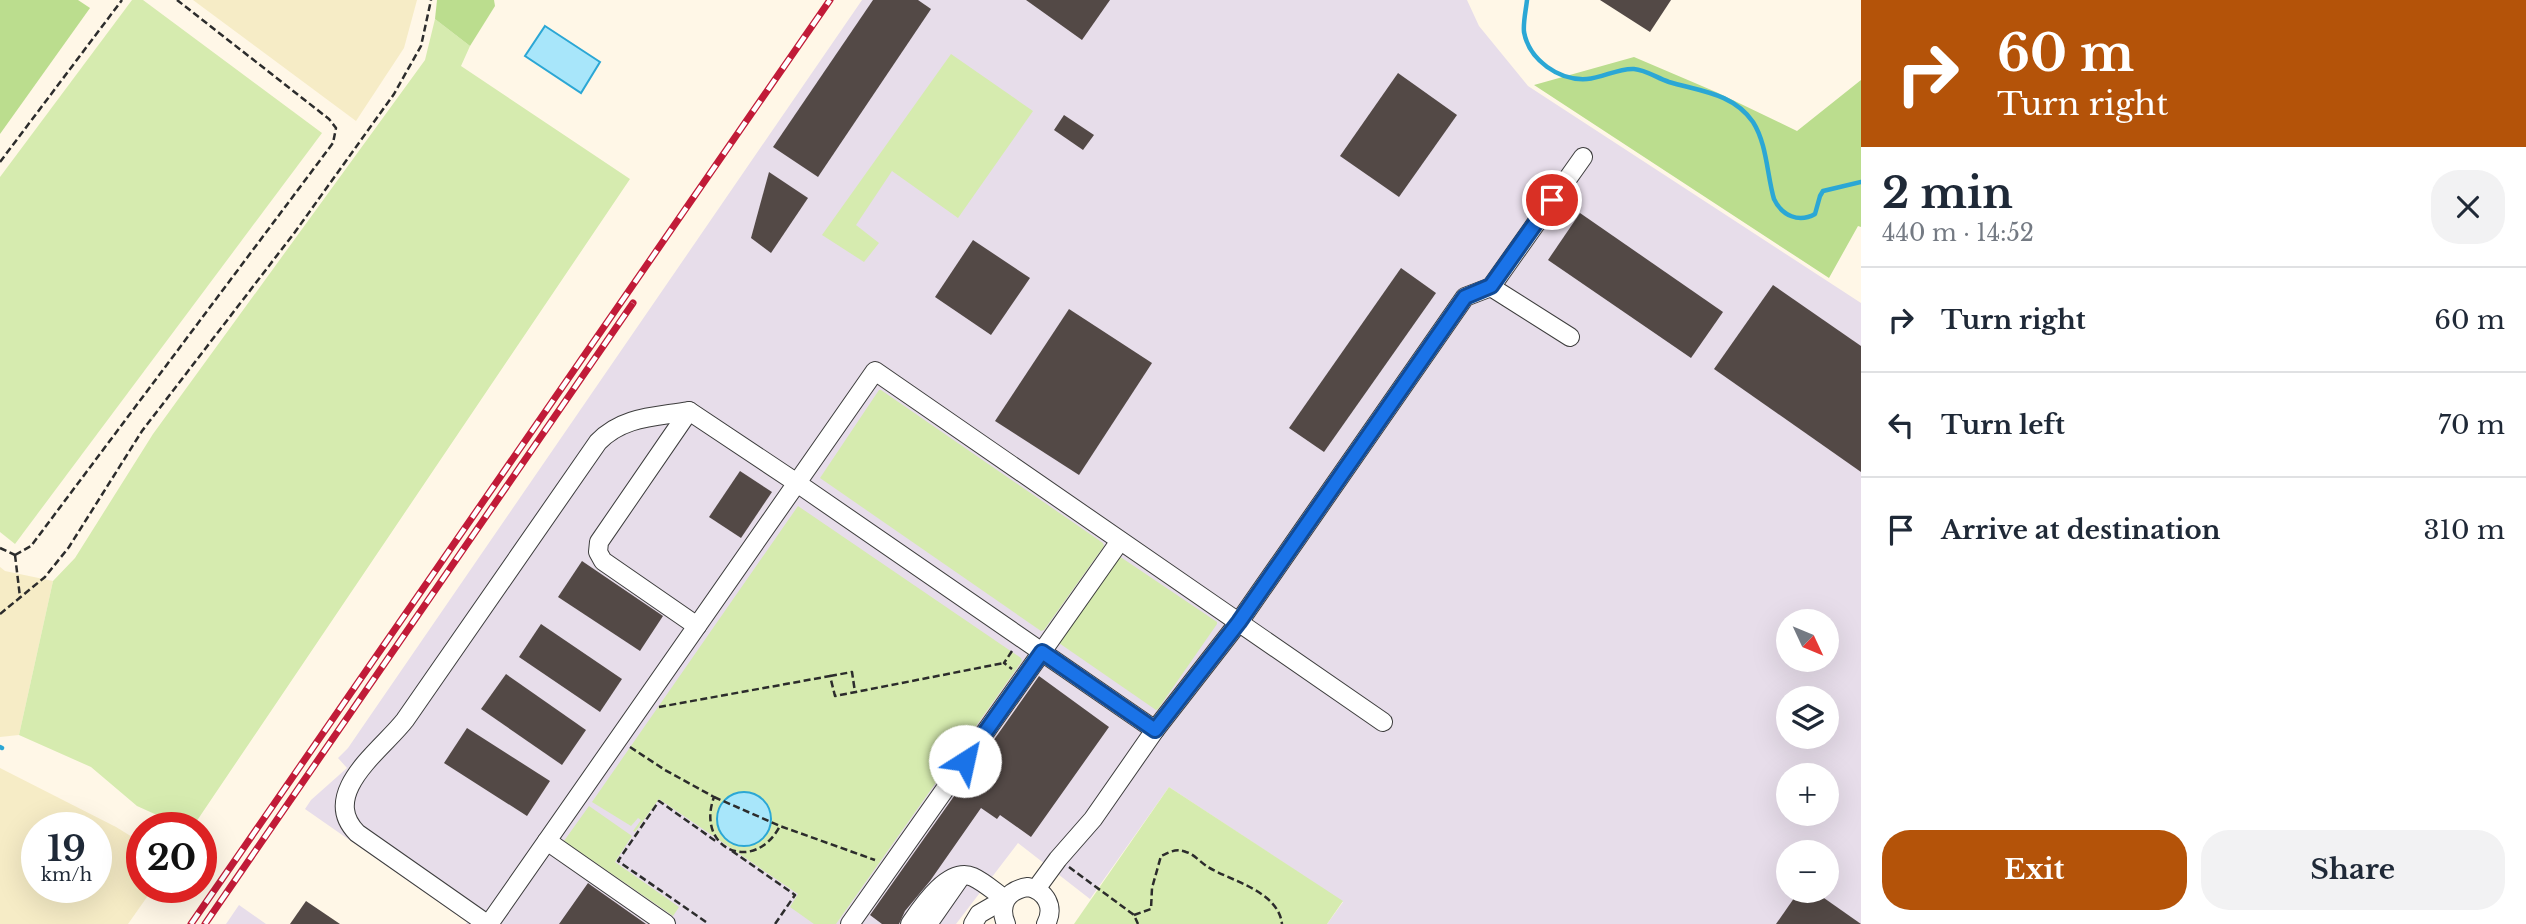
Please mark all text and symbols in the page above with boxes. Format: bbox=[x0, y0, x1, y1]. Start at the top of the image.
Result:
text: 60 m bbox=[1997, 23, 2134, 84]
icon: right bbox=[1882, 28, 1973, 119]
text: Turn right bbox=[1997, 84, 2168, 124]
text: 2 min bbox=[1882, 167, 2013, 219]
pin bbox=[1522, 170, 1582, 230]
button: close bbox=[2431, 170, 2505, 244]
icon: arrive bbox=[1533, 181, 1571, 219]
text: 440 m · 14:52 bbox=[1882, 219, 2034, 247]
icon: right bbox=[1882, 301, 1920, 339]
text: Turn right bbox=[1941, 304, 2086, 336]
text: 60 m bbox=[2434, 304, 2505, 336]
icon: left bbox=[1882, 406, 1920, 444]
text: Turn left bbox=[1941, 409, 2065, 441]
text: 70 m bbox=[2438, 409, 2505, 441]
icon: arrive bbox=[1882, 511, 1920, 549]
text: Arrive at destination bbox=[1941, 514, 2221, 546]
text: 310 m bbox=[2423, 514, 2505, 546]
north arrow bbox=[1776, 609, 1839, 672]
map controls bbox=[1776, 609, 1839, 903]
button: layers bbox=[1776, 686, 1839, 749]
position arrow bbox=[928, 724, 1002, 798]
button: + bbox=[1776, 763, 1839, 826]
speed limit sign: 20 bbox=[126, 812, 217, 903]
text: 19 bbox=[47, 827, 86, 870]
button: Exit bbox=[1882, 830, 2187, 910]
button: Share bbox=[2201, 830, 2505, 910]
button: − bbox=[1776, 840, 1839, 903]
text: km/h bbox=[41, 864, 92, 886]

